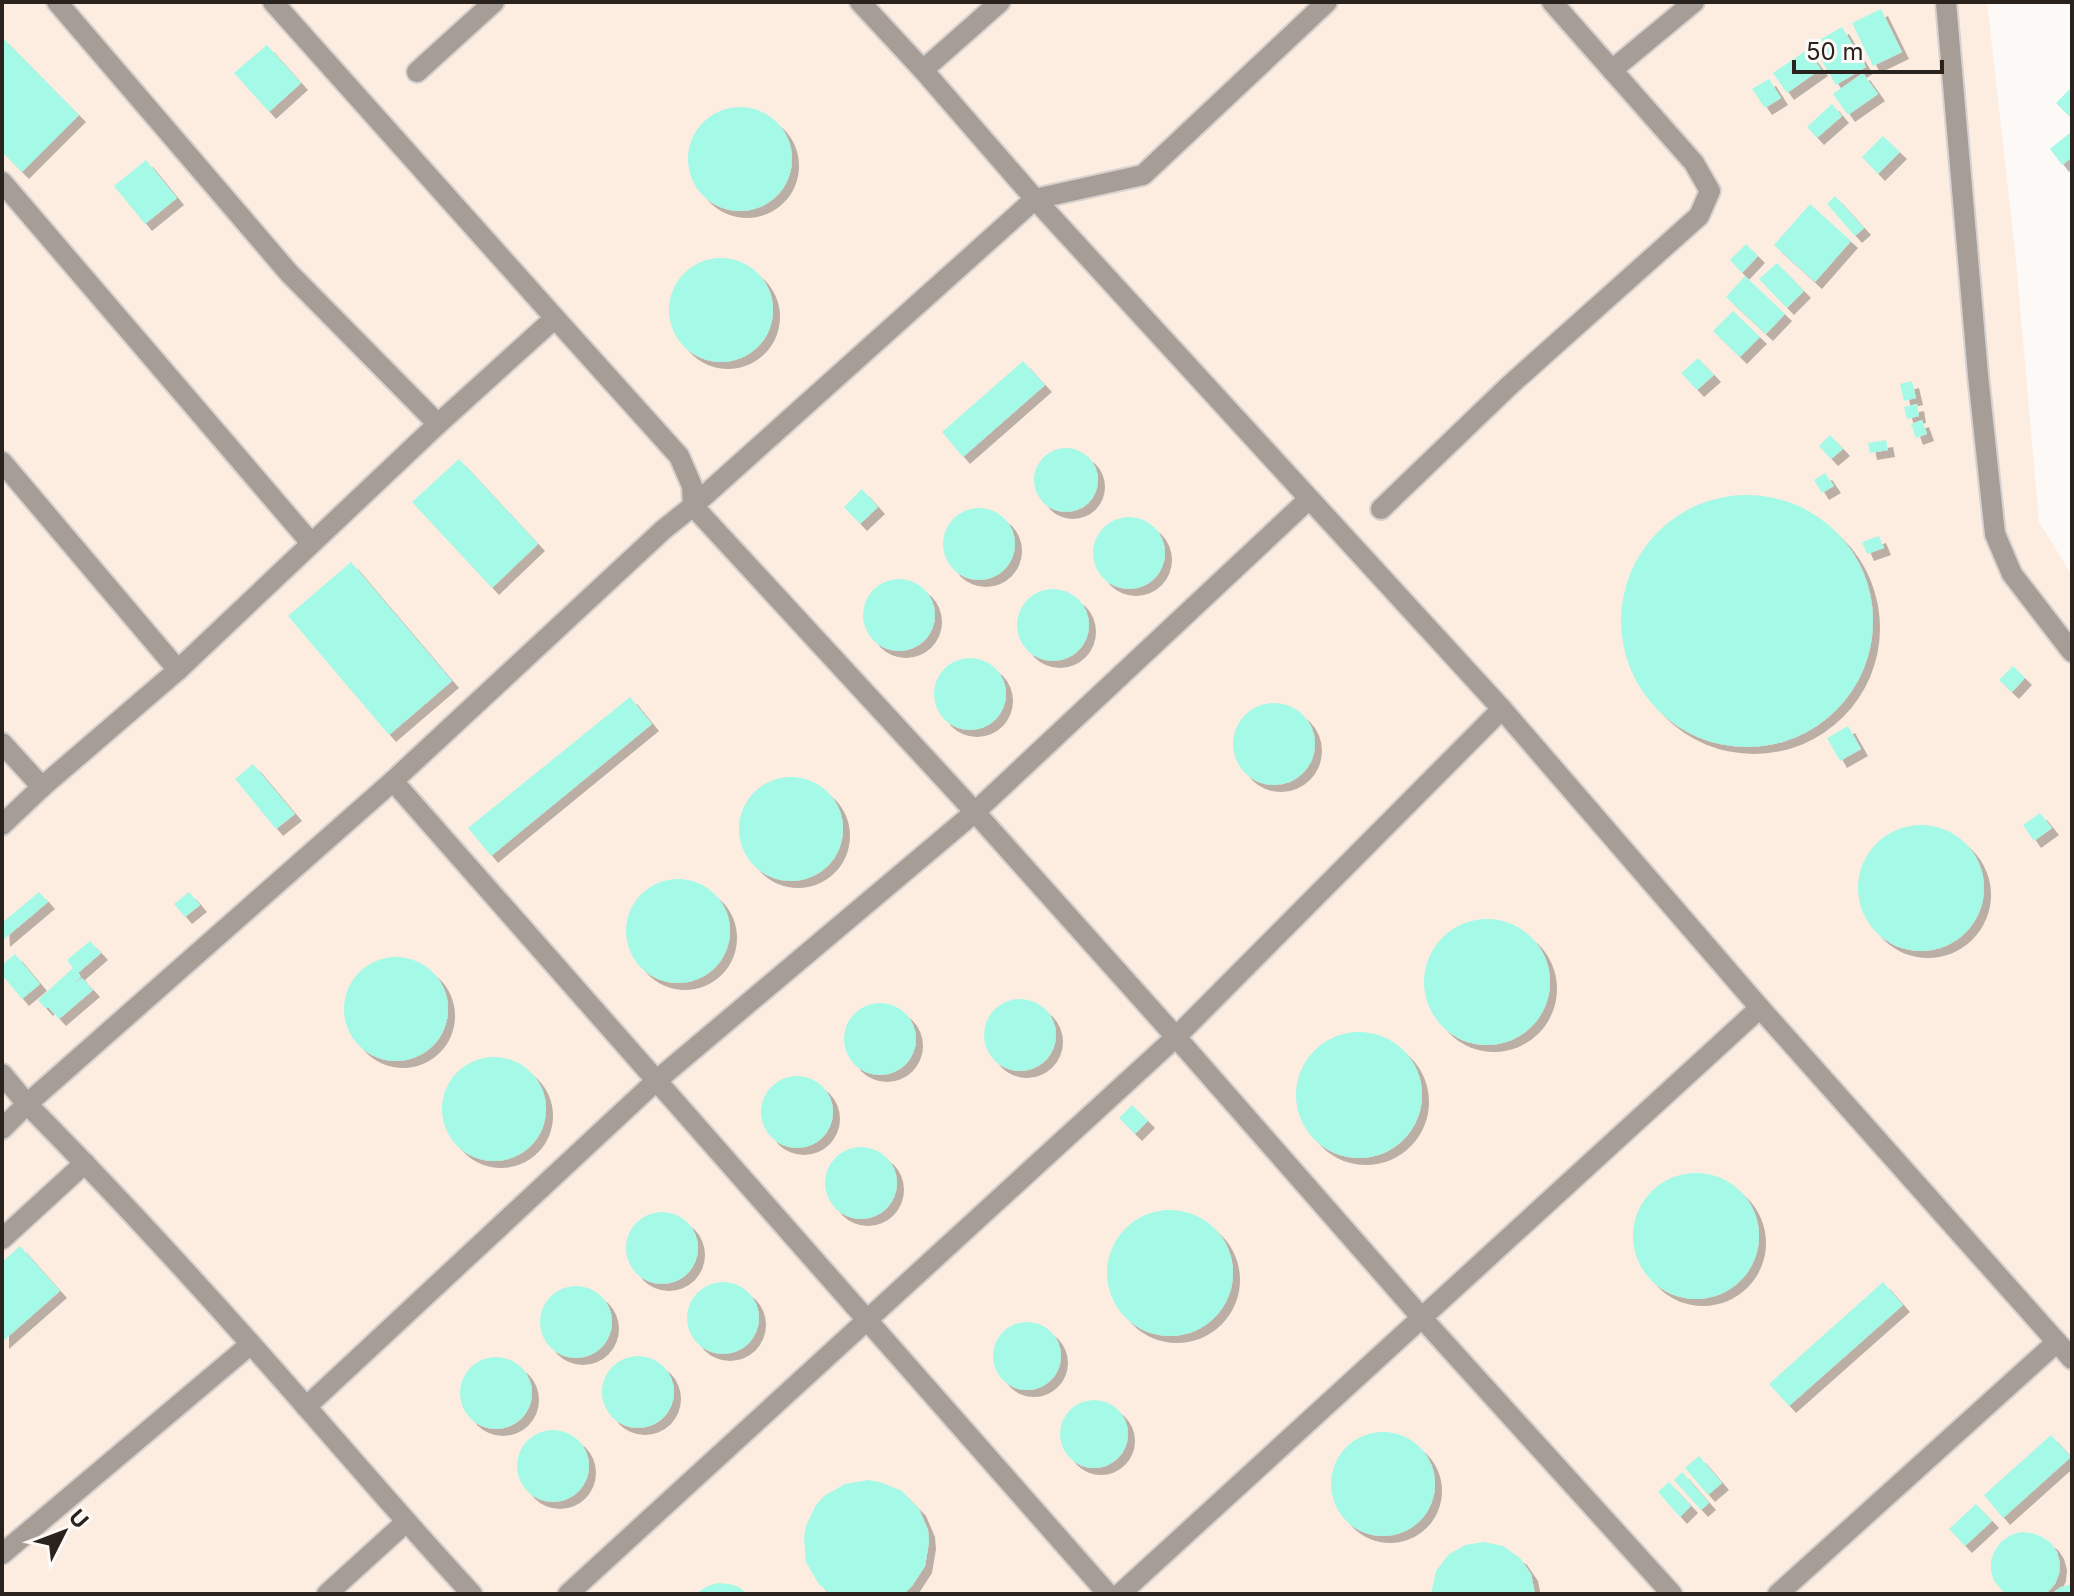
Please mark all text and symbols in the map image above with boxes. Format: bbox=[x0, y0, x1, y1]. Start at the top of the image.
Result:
scale bar bbox=[1794, 24, 1942, 74]
text: 50 m bbox=[1806, 37, 1864, 66]
north arrow bbox=[24, 1492, 104, 1572]
text: U bbox=[64, 1504, 94, 1533]

